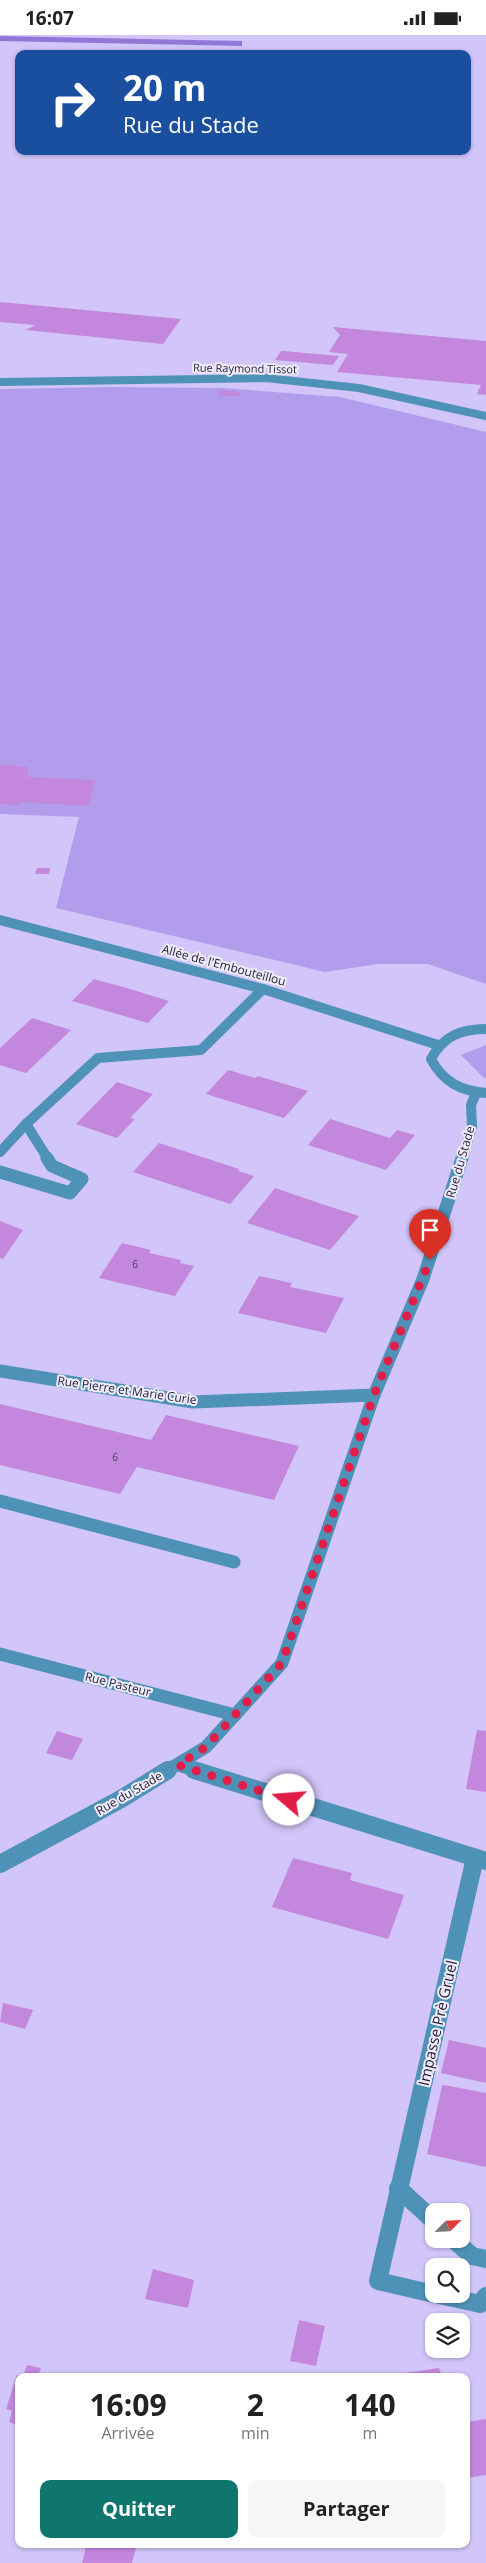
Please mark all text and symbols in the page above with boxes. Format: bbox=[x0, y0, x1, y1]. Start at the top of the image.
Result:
text: 16:07 bbox=[25, 5, 74, 31]
text: 20 m bbox=[123, 64, 206, 111]
icon: right bbox=[40, 70, 105, 135]
text: Rue du Stade bbox=[123, 109, 259, 139]
street label: Rue Raymond Tissot bbox=[193, 360, 297, 376]
street label: Allée de l'Embouteillou bbox=[160, 940, 288, 990]
street label: Rue du Stade bbox=[442, 1124, 478, 1200]
pin bbox=[409, 1209, 451, 1260]
icon: arrive bbox=[416, 1216, 444, 1244]
house number: 6 bbox=[132, 1257, 138, 1271]
street label: Rue Pierre et Marie Curie bbox=[56, 1372, 198, 1408]
house number: 6 bbox=[112, 1450, 118, 1464]
street label: Rue Pasteur bbox=[83, 1668, 153, 1700]
street label: Rue du Stade bbox=[93, 1767, 166, 1819]
position arrow bbox=[262, 1773, 314, 1825]
street label: Impasse Prè Gruel bbox=[413, 1958, 461, 2088]
north arrow bbox=[425, 2203, 470, 2247]
map controls bbox=[425, 2203, 470, 2358]
button: search bbox=[425, 2258, 470, 2303]
button: layers bbox=[425, 2313, 470, 2358]
text: 16:09 bbox=[89, 2384, 167, 2425]
text: 2 bbox=[247, 2384, 264, 2425]
text: 140 bbox=[344, 2384, 396, 2425]
text: Arrivée bbox=[101, 2422, 155, 2444]
text: min bbox=[241, 2422, 270, 2444]
text: m bbox=[362, 2422, 377, 2444]
button: Quitter bbox=[40, 2480, 238, 2538]
button: Partager bbox=[248, 2480, 445, 2538]

